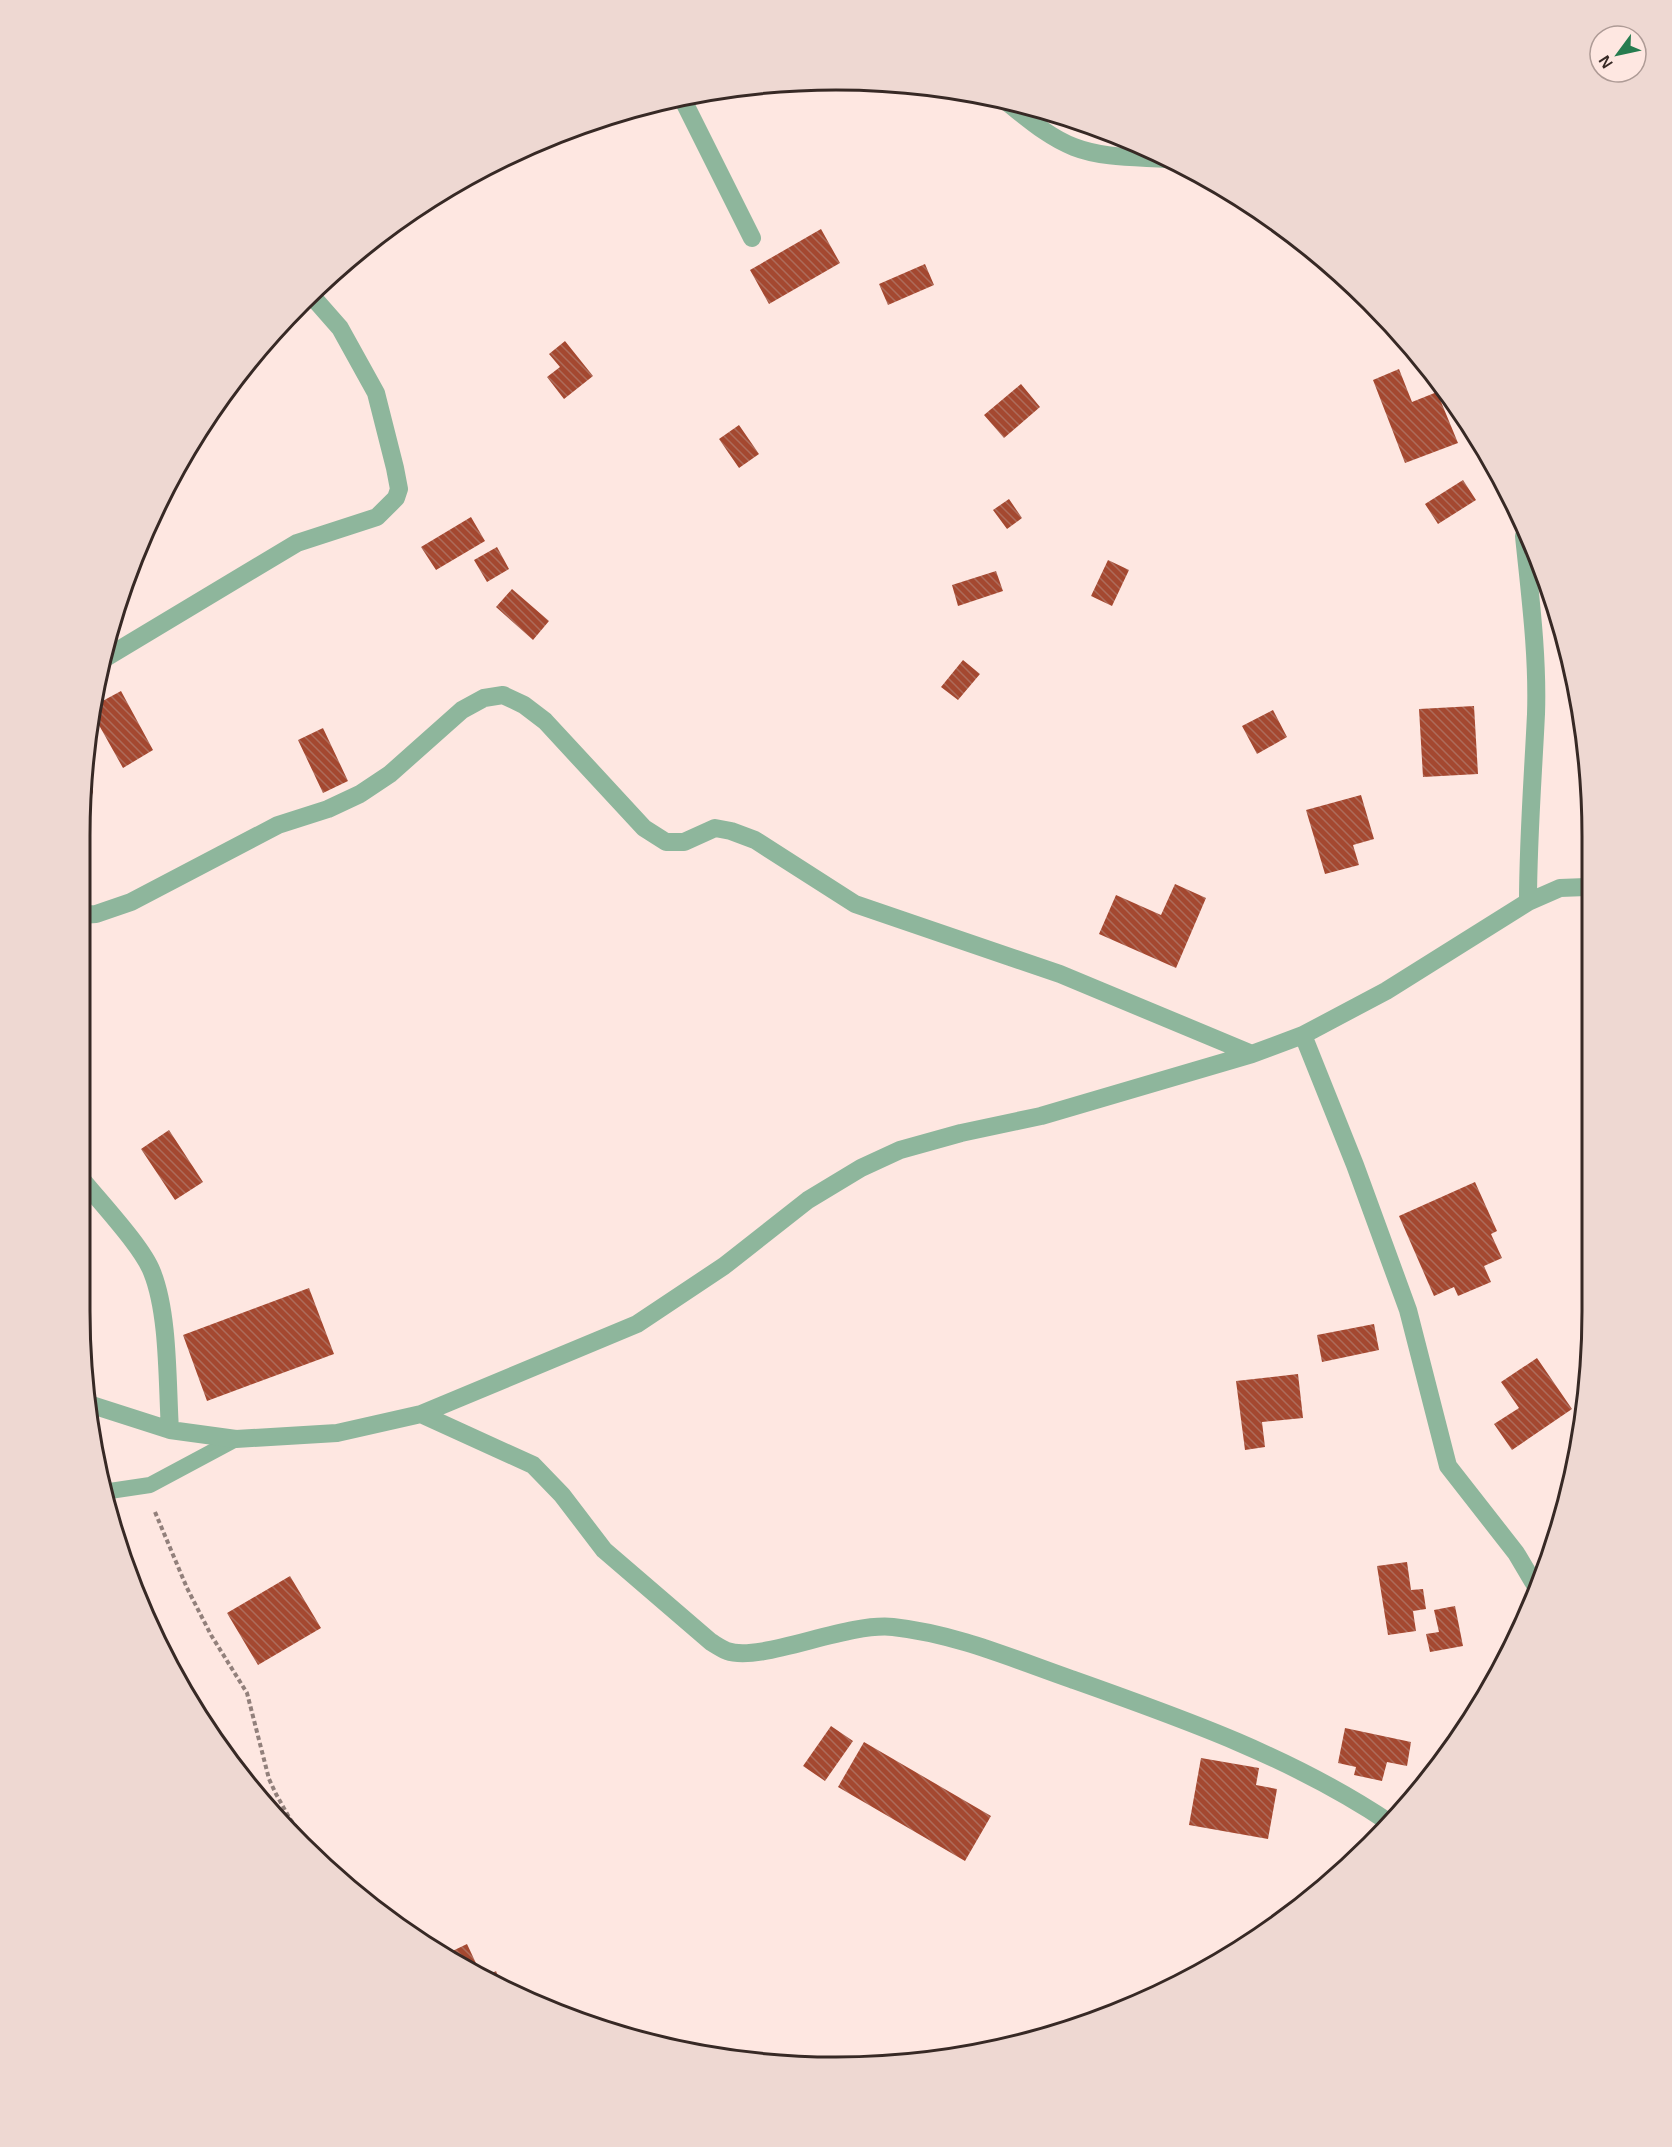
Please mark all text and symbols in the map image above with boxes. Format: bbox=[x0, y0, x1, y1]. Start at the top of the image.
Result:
north arrow bbox=[1588, 24, 1648, 84]
text: N bbox=[1596, 52, 1616, 71]

